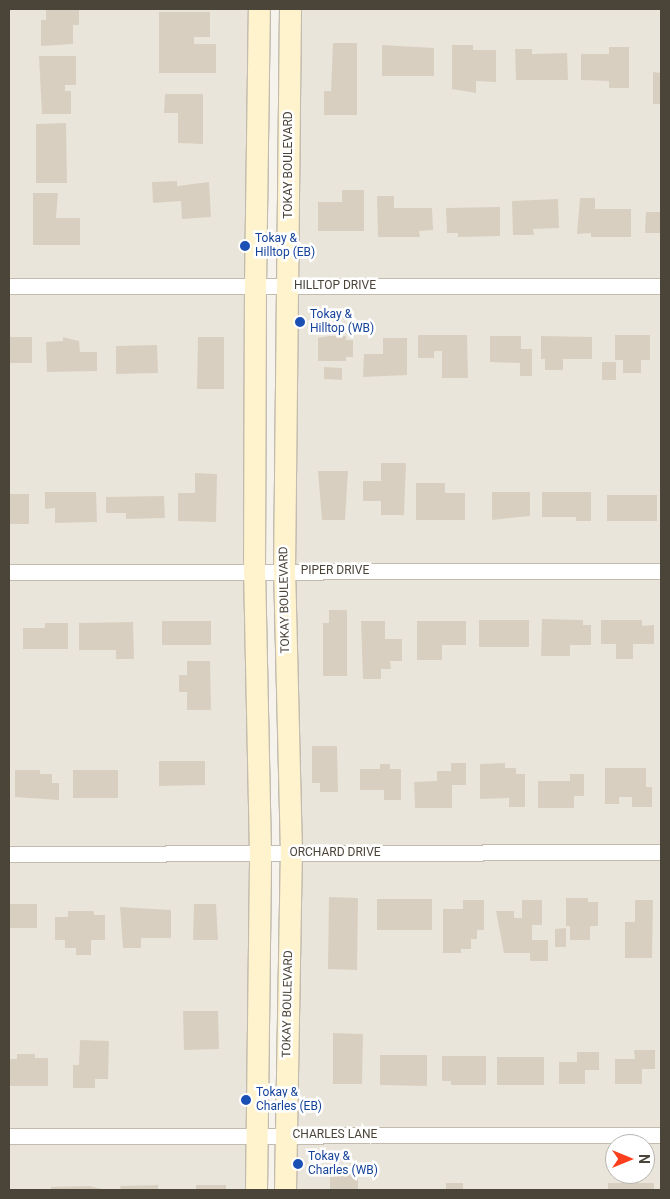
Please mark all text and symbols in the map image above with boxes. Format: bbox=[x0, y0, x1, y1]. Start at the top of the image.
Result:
street label: TOKAY BOULEVARD bbox=[282, 111, 296, 219]
place label: Tokay & Hilltop (EB) bbox=[255, 232, 315, 260]
marker: Tokay & Hilltop (EB) bbox=[239, 240, 251, 252]
street label: HILLTOP DRIVE bbox=[294, 279, 376, 293]
place label: Tokay & Hilltop (WB) bbox=[310, 308, 374, 336]
marker: Tokay & Hilltop (WB) bbox=[294, 316, 306, 328]
street label: TOKAY BOULEVARD bbox=[277, 546, 293, 654]
street label: PIPER DRIVE bbox=[301, 564, 369, 578]
street label: ORCHARD DRIVE bbox=[289, 846, 381, 860]
street label: TOKAY BOULEVARD bbox=[280, 950, 296, 1058]
place label: Tokay & Charles (EB) bbox=[256, 1086, 322, 1114]
marker: Tokay & Charles (EB) bbox=[240, 1094, 252, 1106]
street label: CHARLES LANE bbox=[293, 1128, 377, 1142]
north arrow bbox=[605, 1134, 655, 1184]
place label: Tokay & Charles (WB) bbox=[308, 1150, 378, 1178]
text: N bbox=[636, 1154, 652, 1164]
marker: Tokay & Charles (WB) bbox=[292, 1158, 304, 1170]

